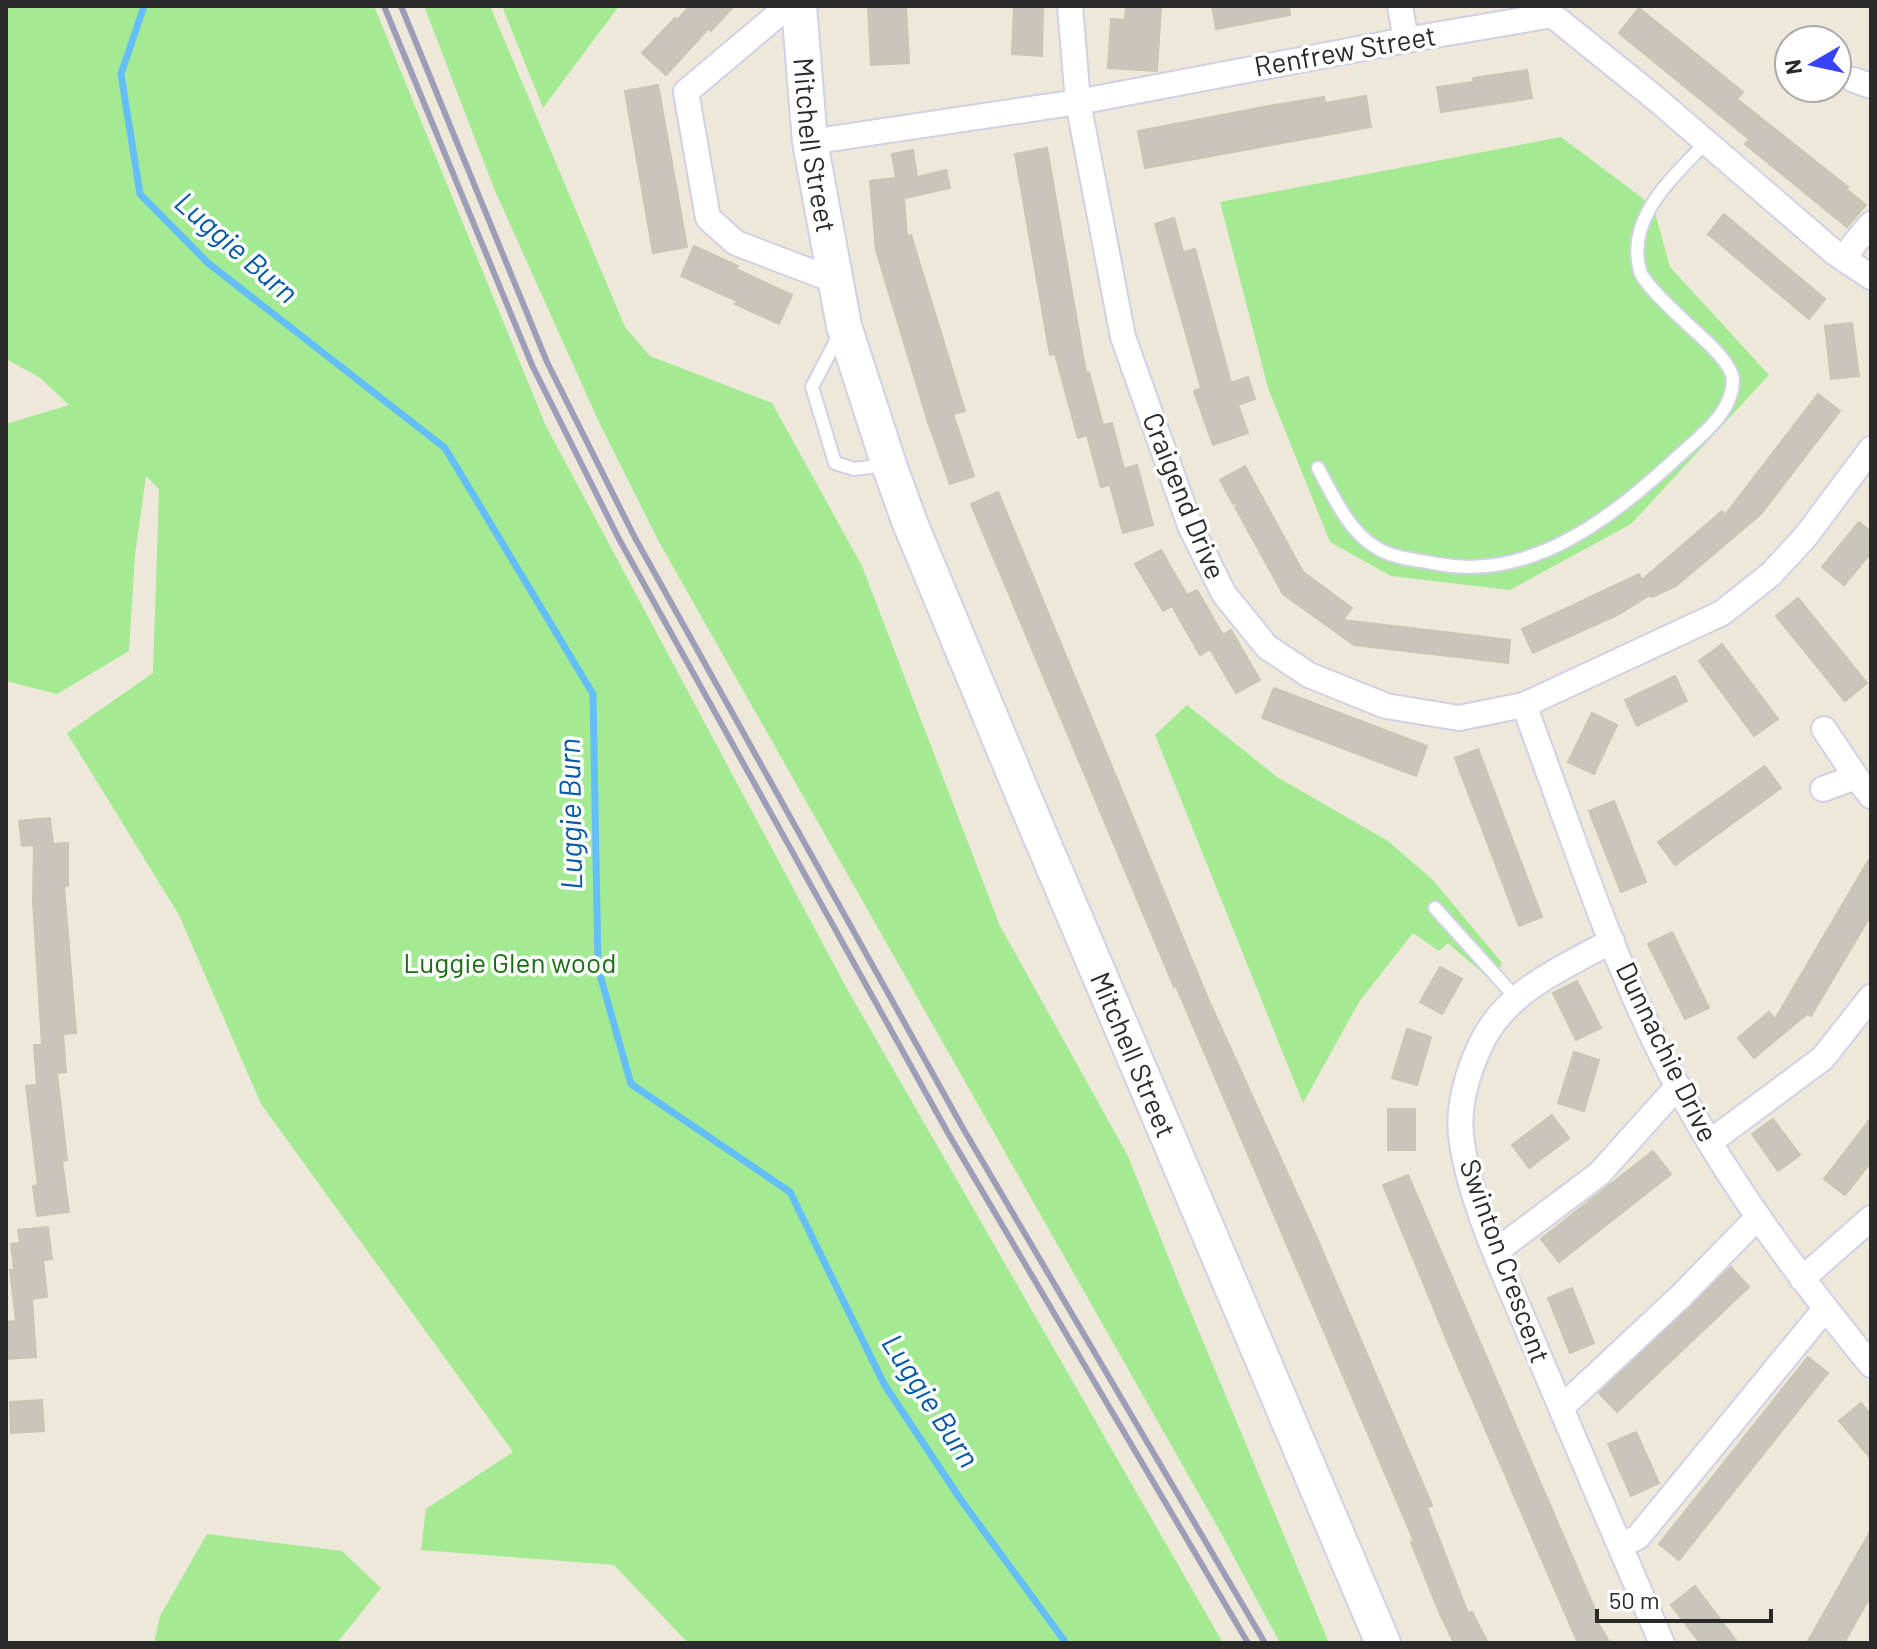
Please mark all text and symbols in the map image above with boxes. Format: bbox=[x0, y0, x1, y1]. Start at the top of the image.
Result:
street label: Renfrew Street bbox=[1251, 17, 1438, 83]
north arrow bbox=[1773, 24, 1853, 104]
street label: Mitchell Street bbox=[787, 56, 844, 235]
text: N bbox=[1778, 58, 1806, 77]
water label: Luggie Burn bbox=[168, 183, 306, 310]
street label: Craigend Drive bbox=[1136, 407, 1234, 584]
water label: Luggie Burn bbox=[550, 738, 588, 890]
park label: Luggie Glen wood bbox=[403, 945, 617, 979]
street label: Dunnachie Drive bbox=[1610, 956, 1726, 1147]
street label: Mitchell Street bbox=[1084, 966, 1184, 1142]
street label: Swinton Crescent bbox=[1453, 1154, 1559, 1367]
water label: Luggie Burn bbox=[875, 1326, 988, 1473]
scale bar bbox=[1597, 1573, 1771, 1623]
text: 50 m bbox=[1609, 1585, 1660, 1614]

